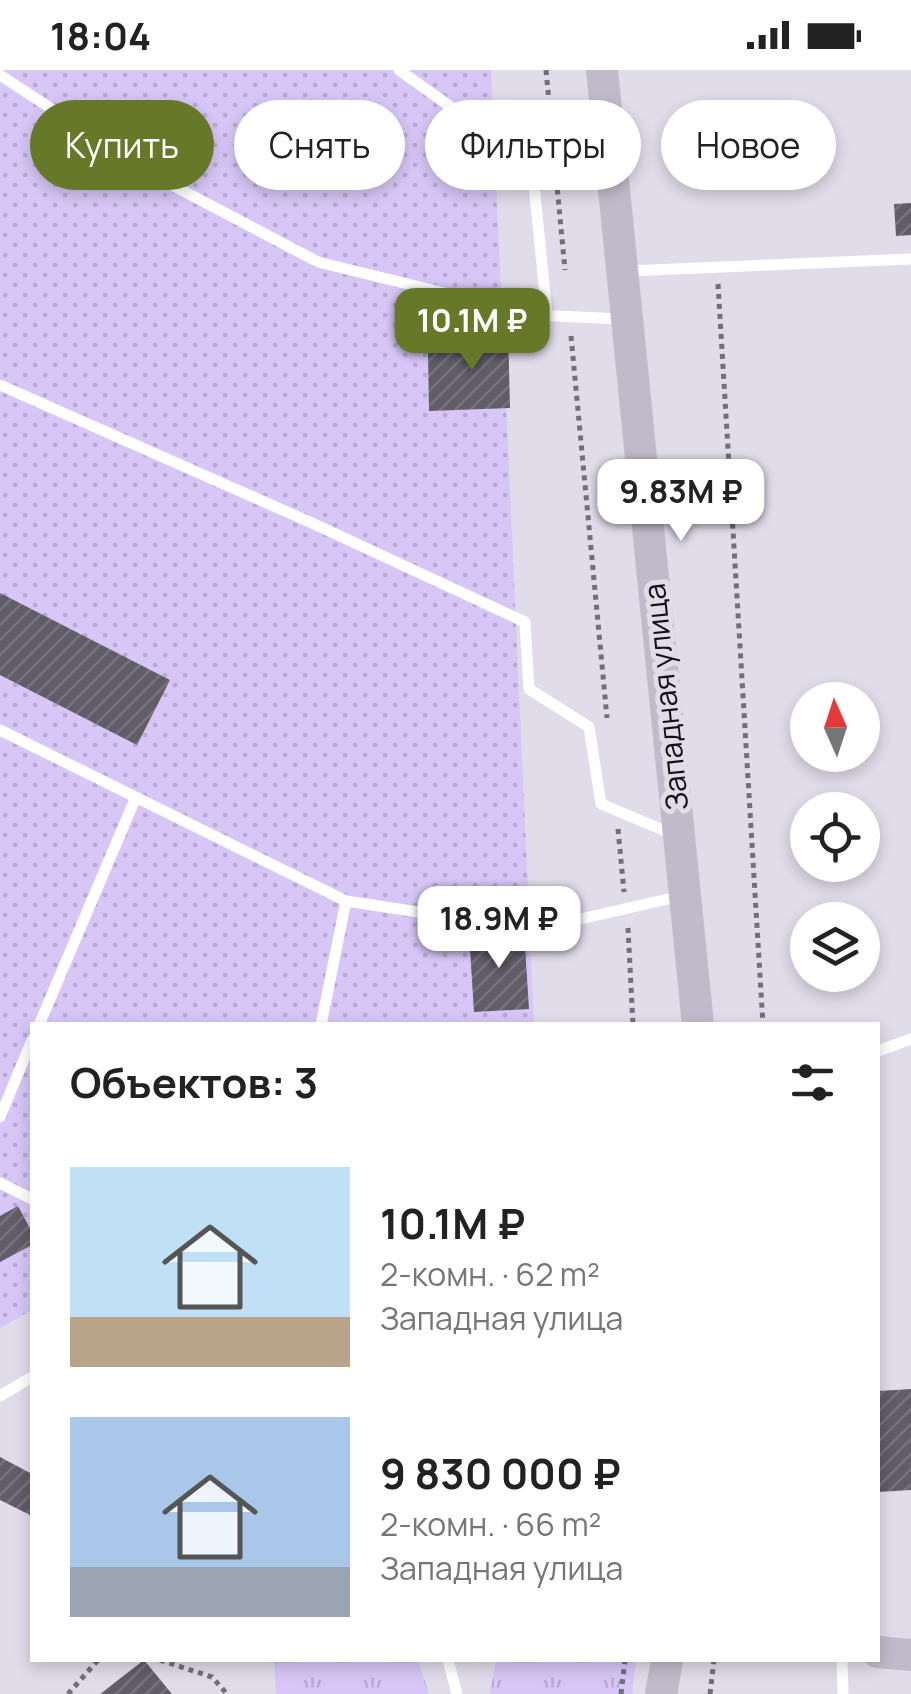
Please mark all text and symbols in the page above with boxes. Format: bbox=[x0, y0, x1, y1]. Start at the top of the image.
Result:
text: 18:04 bbox=[50, 9, 151, 61]
chip: Купить bbox=[30, 100, 214, 190]
chip: Снять bbox=[234, 100, 405, 190]
chip: Фильтры bbox=[425, 100, 641, 190]
chip: Новое bbox=[661, 100, 836, 190]
pin: 10.1M ₽ bbox=[380, 288, 564, 373]
text: 10.1M ₽ bbox=[417, 298, 527, 342]
pin: 9.83M ₽ bbox=[589, 459, 773, 544]
text: 9.83M ₽ bbox=[619, 469, 743, 513]
street label: Западная улица bbox=[633, 581, 697, 813]
north arrow bbox=[790, 682, 880, 772]
map controls bbox=[790, 682, 880, 992]
button: locate bbox=[790, 792, 880, 882]
pin: 18.9M ₽ bbox=[407, 886, 591, 971]
text: 18.9M ₽ bbox=[440, 896, 558, 940]
button: layers bbox=[790, 902, 880, 992]
text: Объектов: 3 bbox=[70, 1053, 318, 1111]
icon: filters bbox=[785, 1055, 840, 1110]
text: 10.1M ₽ bbox=[380, 1194, 525, 1252]
icon: home bbox=[150, 1207, 270, 1327]
text: 2-комн. · 62 m² bbox=[380, 1252, 600, 1296]
text: Западная улица bbox=[380, 1296, 623, 1340]
text: 9 830 000 ₽ bbox=[380, 1444, 621, 1502]
icon: home bbox=[150, 1457, 270, 1577]
text: 2-комн. · 66 m² bbox=[380, 1502, 601, 1546]
text: Западная улица bbox=[380, 1546, 623, 1590]

